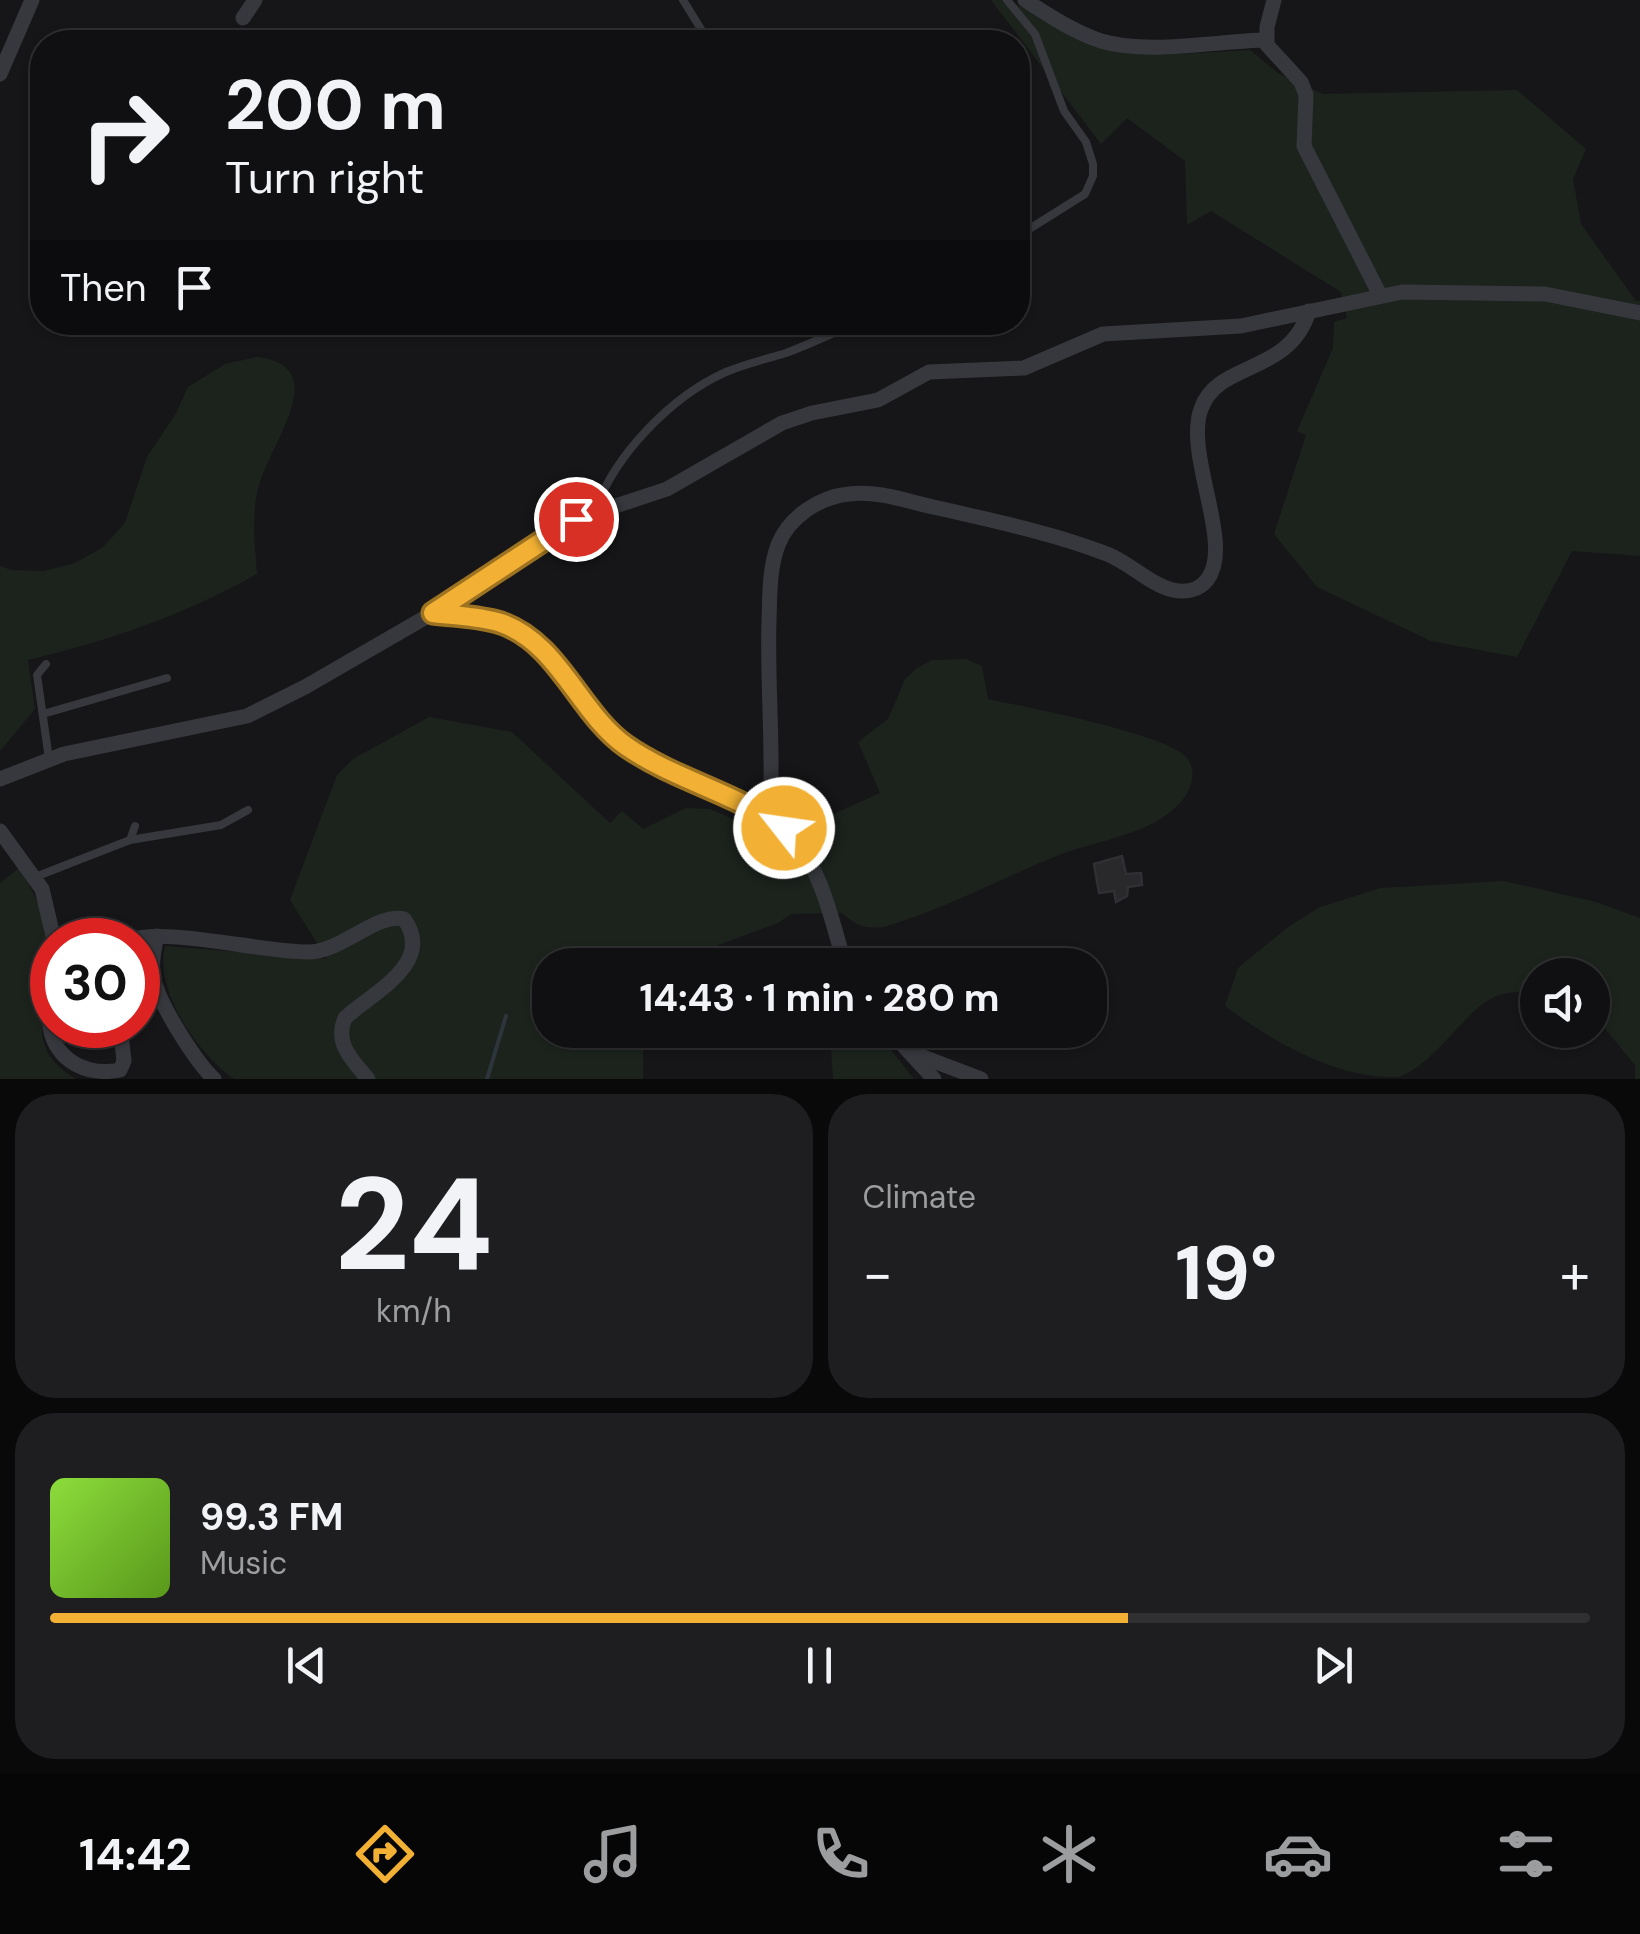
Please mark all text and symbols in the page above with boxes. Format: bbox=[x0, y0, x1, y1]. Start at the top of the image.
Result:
text: 200 m bbox=[225, 60, 446, 151]
icon: right bbox=[60, 70, 190, 200]
text: Turn right bbox=[225, 148, 424, 207]
icon: arrive bbox=[167, 260, 222, 315]
text: Then bbox=[60, 263, 147, 313]
pin bbox=[534, 477, 619, 562]
icon: arrive bbox=[549, 492, 604, 547]
position arrow bbox=[732, 776, 836, 880]
speed limit sign: 30 bbox=[30, 918, 160, 1048]
map controls bbox=[1520, 958, 1610, 1048]
button: sound bbox=[1520, 958, 1610, 1048]
text: 14:43 · 1 min · 280 m bbox=[639, 973, 1000, 1023]
text: 24 bbox=[334, 1140, 493, 1309]
text: Climate bbox=[863, 1176, 976, 1218]
text: 19° bbox=[1175, 1225, 1277, 1322]
text: − bbox=[863, 1238, 893, 1310]
text: + bbox=[1560, 1238, 1590, 1310]
text: km/h bbox=[376, 1290, 452, 1332]
text: 99.3 FM bbox=[200, 1492, 343, 1542]
text: Music bbox=[200, 1542, 287, 1584]
icon: previous bbox=[279, 1638, 334, 1693]
icon: pause bbox=[792, 1638, 847, 1693]
icon: next bbox=[1306, 1638, 1361, 1693]
icon: directions bbox=[350, 1819, 420, 1889]
icon: music bbox=[578, 1819, 648, 1889]
icon: phone bbox=[806, 1819, 876, 1889]
icon: climate bbox=[1034, 1819, 1104, 1889]
icon: car bbox=[1263, 1819, 1333, 1889]
icon: filters bbox=[1491, 1819, 1561, 1889]
text: 14:42 bbox=[79, 1825, 191, 1884]

